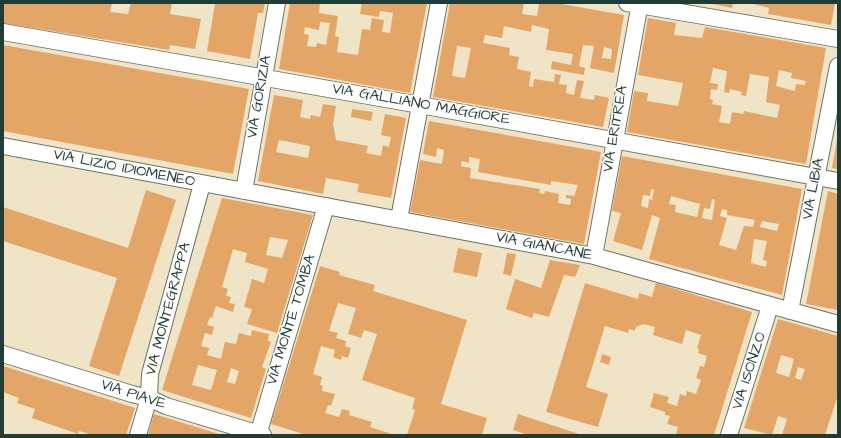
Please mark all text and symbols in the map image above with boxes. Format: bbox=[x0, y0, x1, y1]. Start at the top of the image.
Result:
street label: VIA GORIZIA bbox=[244, 54, 276, 140]
street label: VIA GALLIANO MAGGIORE bbox=[331, 81, 511, 129]
street label: VIA ERITREA bbox=[600, 84, 632, 174]
street label: VIA LIZIO IDIOMENEO bbox=[52, 146, 196, 192]
street label: VIA LIBIA bbox=[799, 157, 829, 221]
street label: VIA GIANCANE bbox=[494, 229, 594, 265]
street label: VIA MONTEGRAPPA bbox=[143, 241, 195, 377]
street label: VIA MONTE TOMBA bbox=[264, 253, 320, 387]
street label: VIA ISONZO bbox=[729, 330, 771, 412]
street label: VIA PIAVE bbox=[98, 376, 168, 414]

